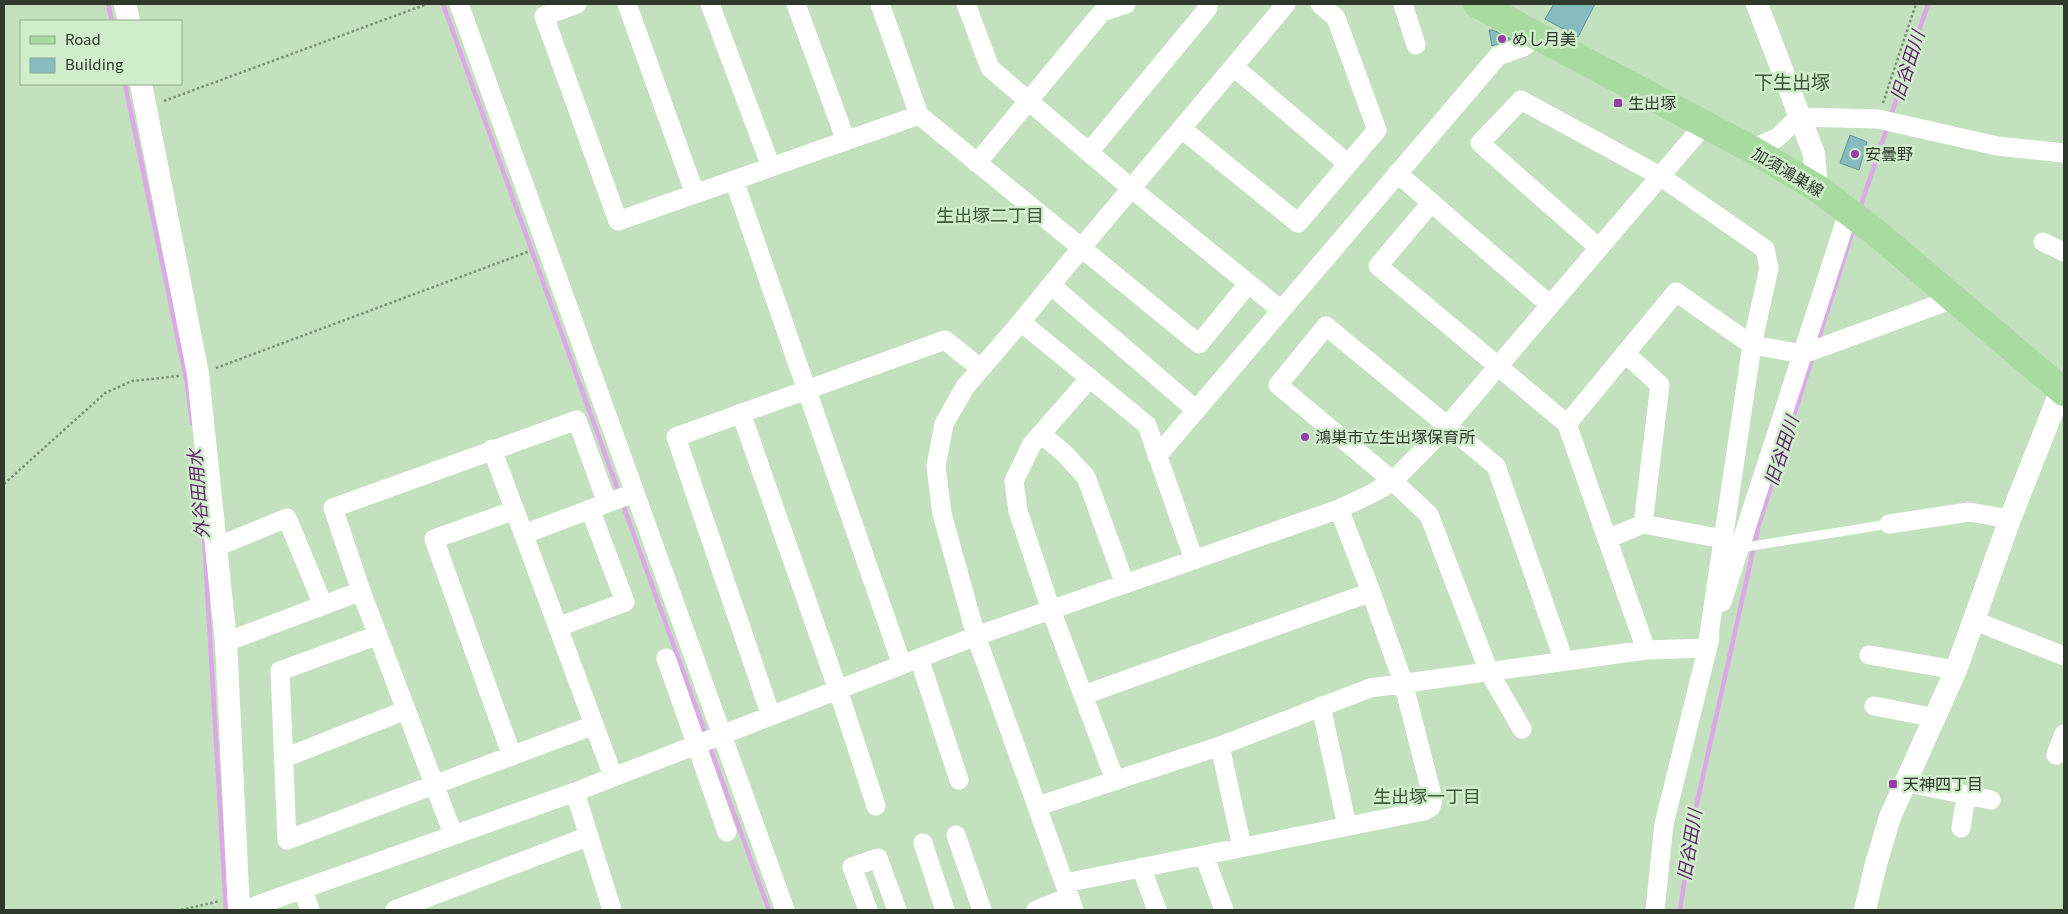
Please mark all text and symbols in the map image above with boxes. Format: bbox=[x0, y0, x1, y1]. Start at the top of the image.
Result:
legend bbox=[20, 20, 182, 85]
water label: 旧谷田川 bbox=[1883, 25, 1930, 104]
place label: めし月美 bbox=[1512, 26, 1576, 50]
text: Road bbox=[65, 28, 101, 49]
marker: めし月美 bbox=[1496, 33, 1508, 45]
text: Building bbox=[65, 53, 124, 74]
district label: 下生出塚 bbox=[1754, 67, 1830, 94]
place label: 生出塚 bbox=[1628, 90, 1676, 114]
marker: 生出塚 bbox=[1612, 97, 1624, 109]
street label: 加須鴻巣線 bbox=[1748, 140, 1829, 202]
place label: 安曇野 bbox=[1865, 141, 1913, 165]
marker: 安曇野 bbox=[1849, 148, 1861, 160]
district label: 生出塚二丁目 bbox=[936, 201, 1044, 227]
water label: 旧谷田川 bbox=[1757, 410, 1804, 489]
place label: 鴻巣市立生出塚保育所 bbox=[1315, 424, 1475, 448]
marker: 鴻巣市立生出塚保育所 bbox=[1299, 431, 1311, 443]
water label: 外谷田用水 bbox=[180, 446, 214, 540]
place label: 天神四丁目 bbox=[1903, 771, 1983, 795]
marker: 天神四丁目 bbox=[1887, 778, 1899, 790]
district label: 生出塚一丁目 bbox=[1373, 782, 1481, 808]
water label: 旧谷田川 bbox=[1670, 805, 1707, 882]

